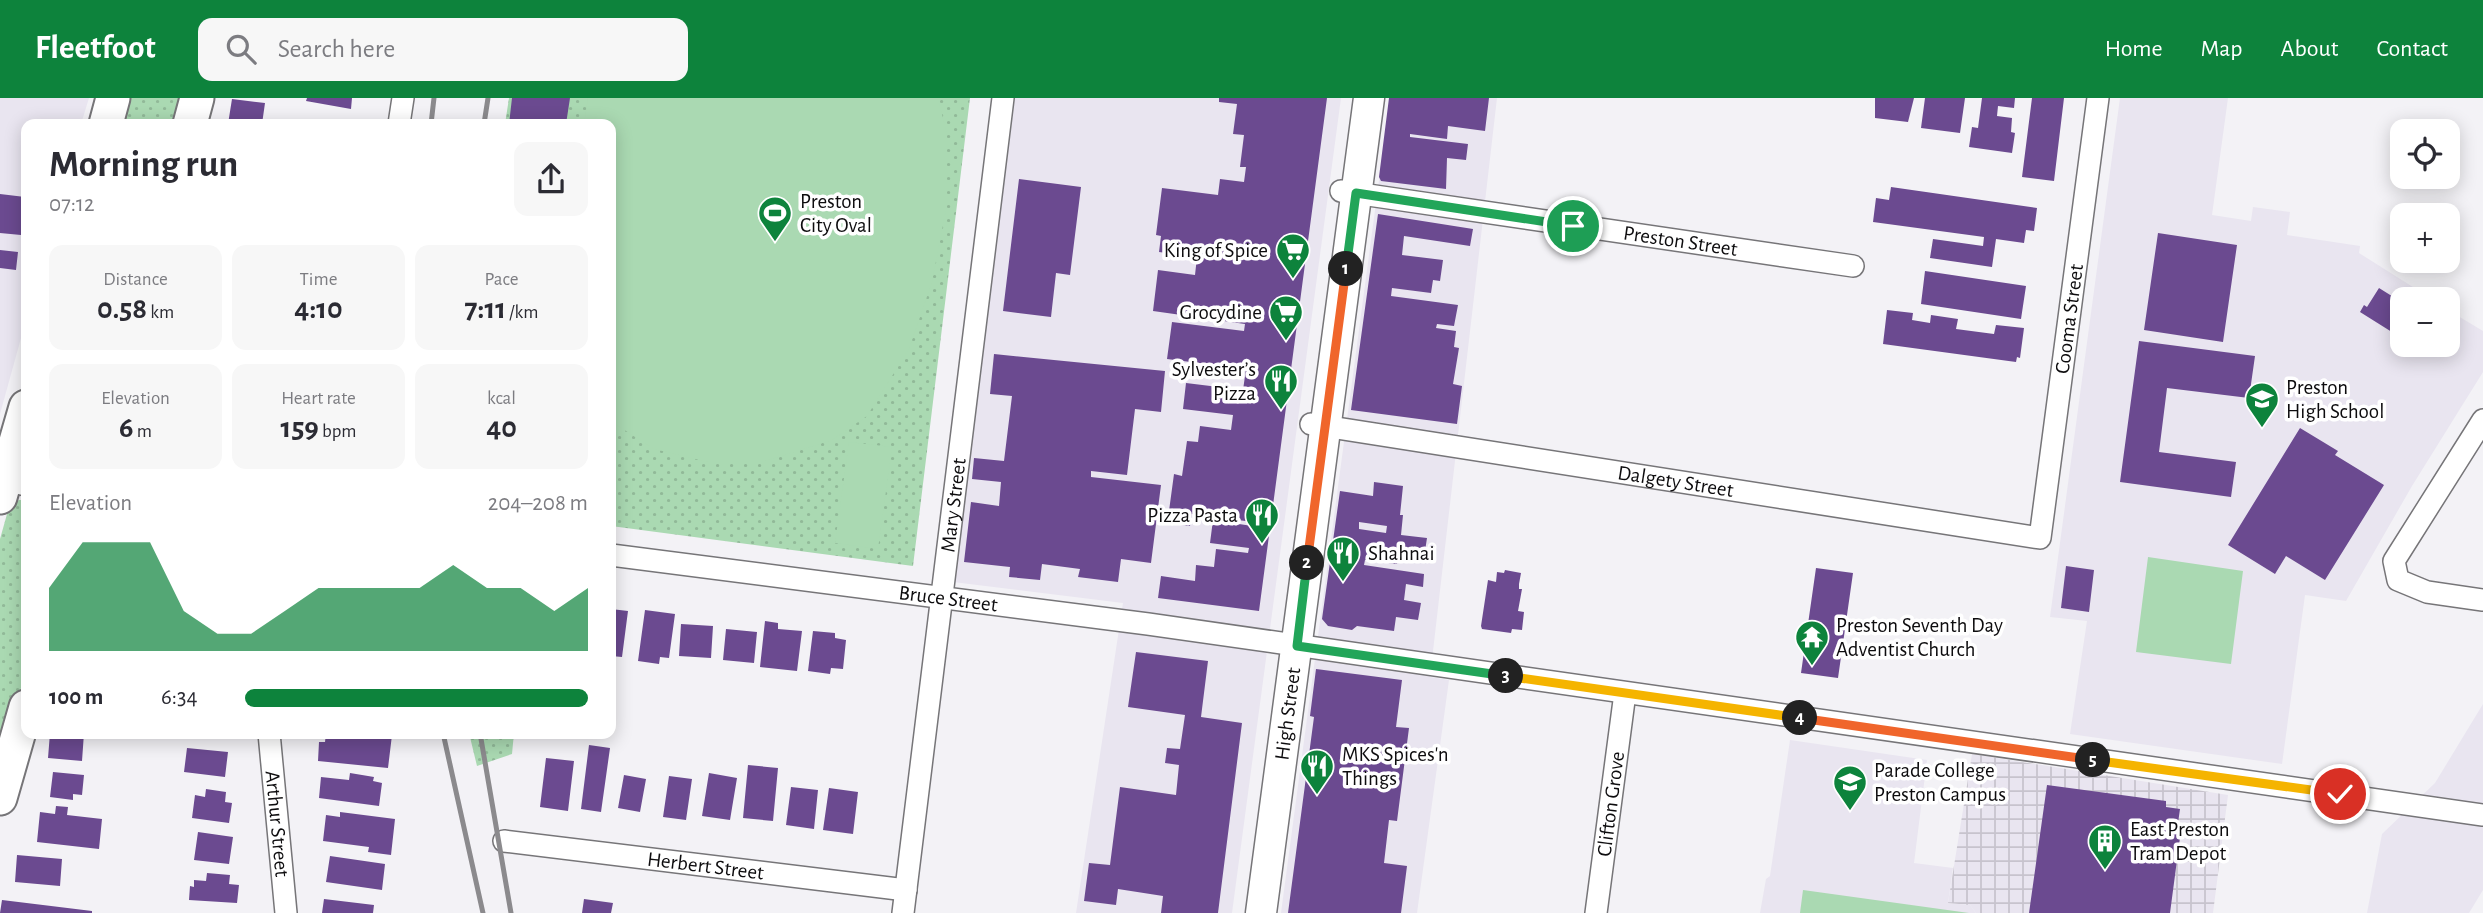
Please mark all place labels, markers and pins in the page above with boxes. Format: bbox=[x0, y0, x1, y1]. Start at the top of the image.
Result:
place label: Preston City Oval bbox=[800, 191, 872, 236]
sports icon: Preston City Oval bbox=[756, 194, 794, 243]
pin bbox=[1543, 196, 1603, 256]
supermarket icon: King of Spice bbox=[1274, 231, 1312, 280]
place label: King of Spice bbox=[1164, 240, 1268, 261]
pin: 1 bbox=[1328, 252, 1364, 286]
supermarket icon: Grocydine bbox=[1267, 293, 1305, 342]
place label: Grocydine bbox=[1180, 302, 1262, 323]
place label: Sylvester’s Pizza bbox=[1172, 359, 1256, 404]
restaurant icon: Sylvester’s Pizza bbox=[1262, 362, 1300, 411]
place label: Preston High School bbox=[2286, 377, 2384, 422]
school or university icon: Preston High School bbox=[2243, 380, 2281, 429]
restaurant icon: Pizza Pasta bbox=[1243, 496, 1281, 545]
place label: Pizza Pasta bbox=[1147, 505, 1238, 526]
restaurant icon: Shahnai bbox=[1324, 534, 1362, 583]
place label: Shahnai bbox=[1368, 543, 1435, 564]
pin: 2 bbox=[1290, 546, 1324, 580]
place label: Preston Seventh Day Adventist Church bbox=[1836, 615, 2003, 660]
temple icon: Preston Seventh Day Adventist Church bbox=[1793, 618, 1831, 667]
pin: 3 bbox=[1488, 658, 1524, 694]
pin: 4 bbox=[1783, 700, 1818, 736]
pin: 5 bbox=[2076, 742, 2110, 778]
place label: MKS Spices'n Things bbox=[1342, 744, 1449, 789]
restaurant icon: MKS Spices'n Things bbox=[1298, 747, 1336, 796]
place label: Parade College Preston Campus bbox=[1874, 760, 2006, 805]
school or university icon: Parade College Preston Campus bbox=[1831, 763, 1869, 812]
pin bbox=[2310, 764, 2370, 824]
place label: East Preston Tram Depot bbox=[2130, 819, 2230, 864]
building icon: East Preston Tram Depot bbox=[2086, 822, 2124, 871]

